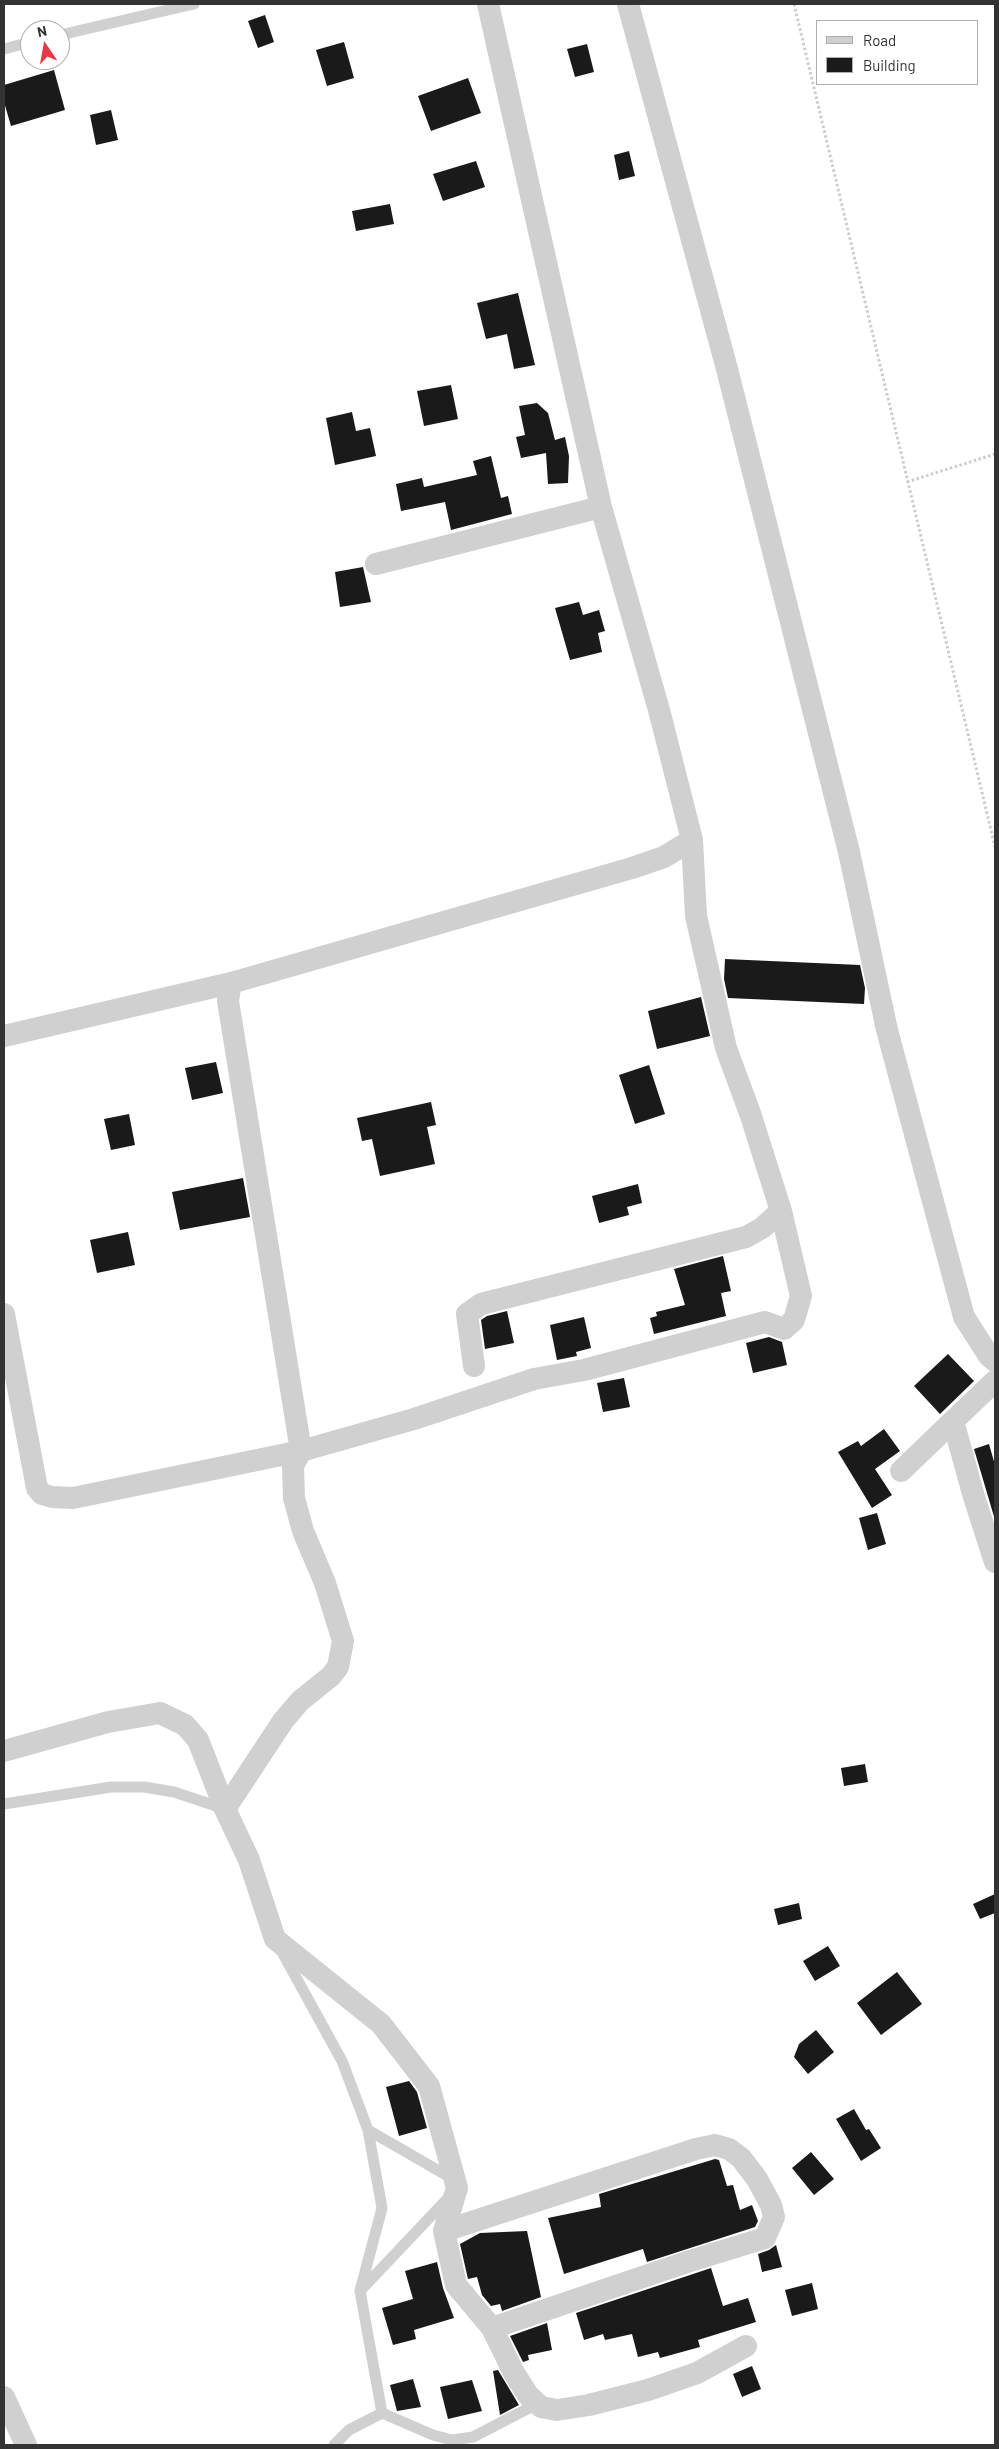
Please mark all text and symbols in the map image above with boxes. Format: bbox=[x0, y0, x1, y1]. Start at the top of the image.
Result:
north arrow bbox=[20, 20, 70, 70]
legend bbox=[816, 20, 979, 85]
text: N bbox=[36, 22, 48, 40]
text: Road bbox=[863, 31, 896, 49]
text: Building bbox=[863, 56, 916, 74]

